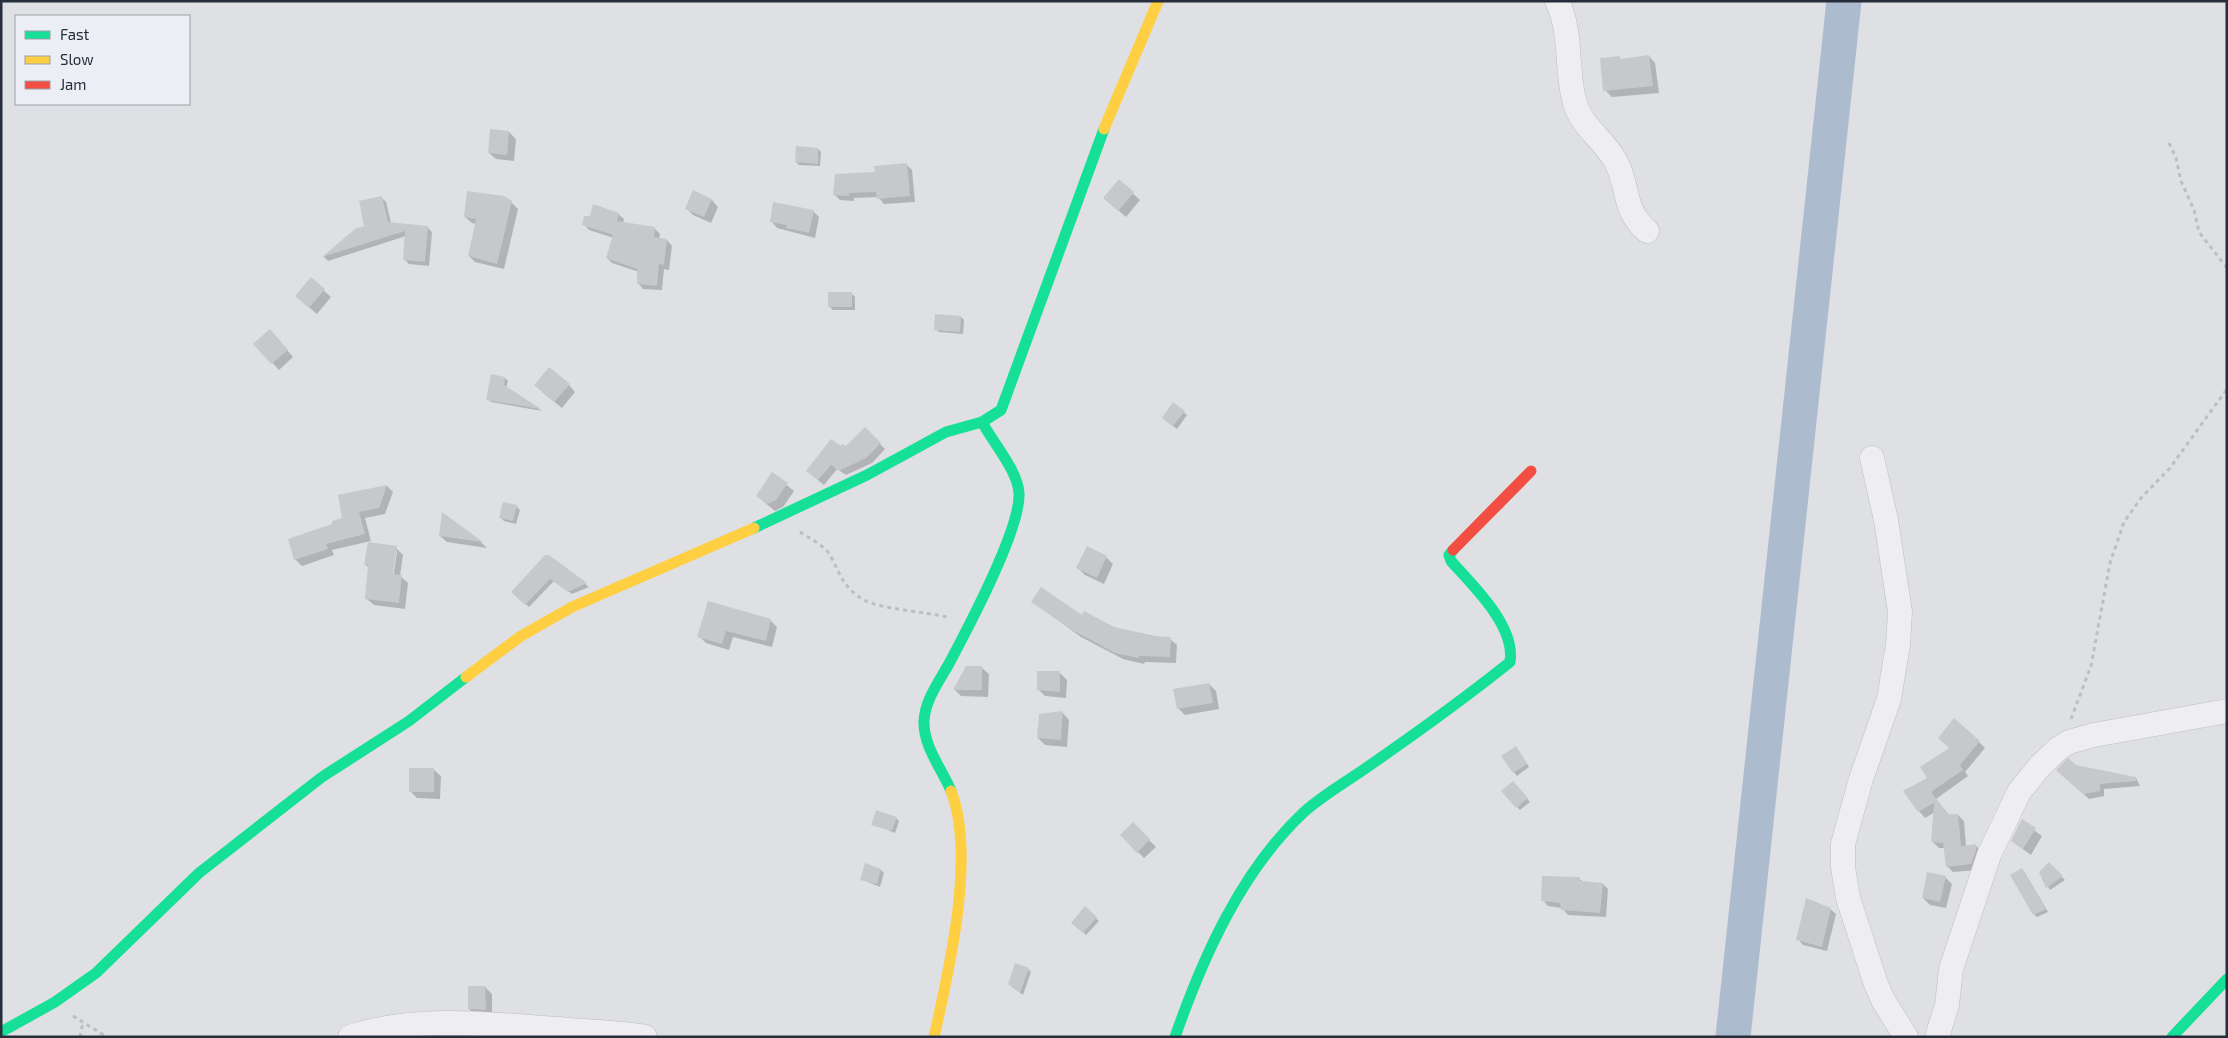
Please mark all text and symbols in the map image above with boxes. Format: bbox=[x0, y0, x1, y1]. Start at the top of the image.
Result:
legend bbox=[15, 15, 190, 105]
text: Fast bbox=[60, 25, 90, 43]
text: Slow bbox=[60, 50, 94, 68]
text: Jam bbox=[60, 75, 86, 93]

